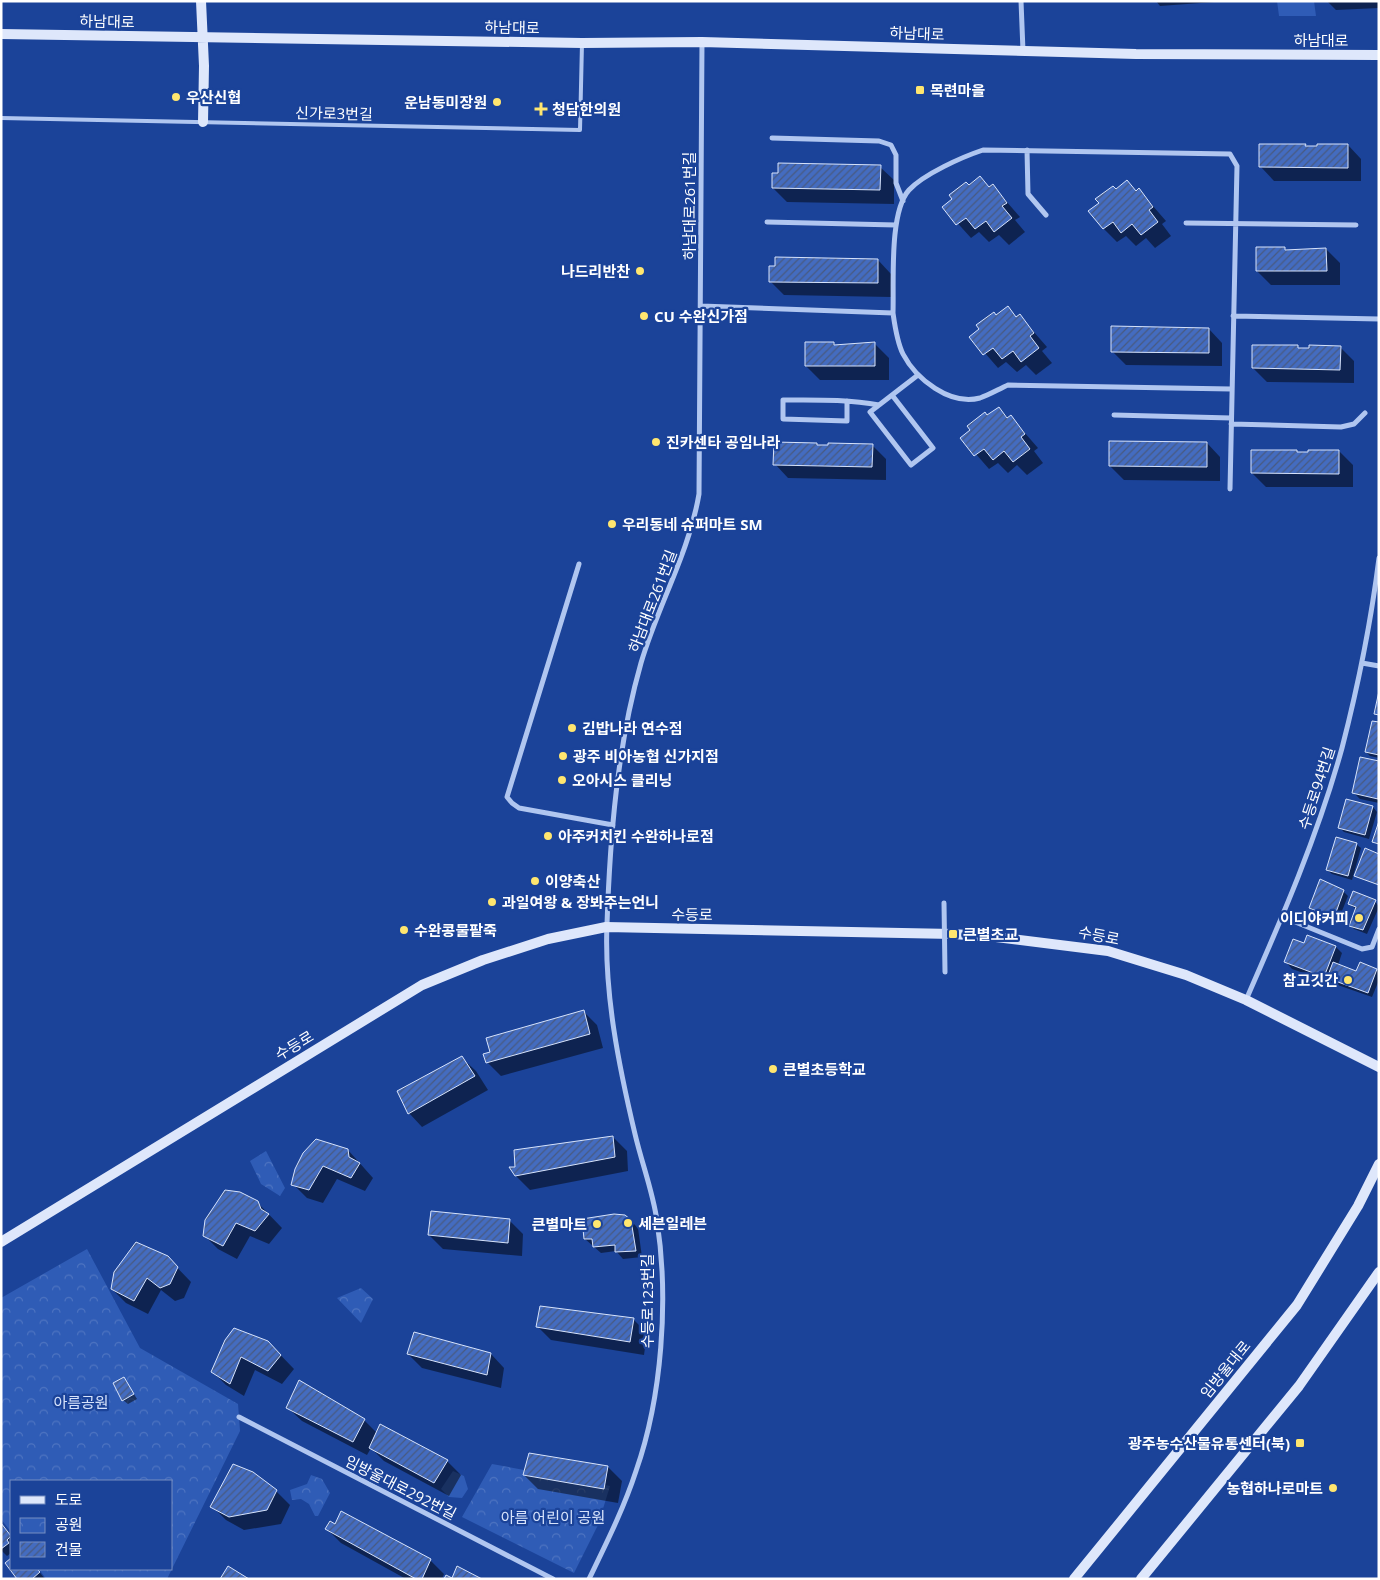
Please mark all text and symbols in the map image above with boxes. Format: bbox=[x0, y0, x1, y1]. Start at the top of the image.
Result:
street label: 하남대로 bbox=[79, 11, 135, 31]
street label: 하남대로 bbox=[484, 17, 540, 37]
street label: 하남대로 bbox=[889, 22, 945, 44]
street label: 하남대로 bbox=[1293, 30, 1349, 50]
place label: 목련마을 bbox=[930, 80, 985, 100]
marker: 목련마을 bbox=[914, 84, 926, 96]
place label: 우산신협 bbox=[186, 87, 241, 107]
marker: 우산신협 bbox=[170, 91, 182, 103]
place label: 운남동미장원 bbox=[404, 92, 487, 112]
marker: 운남동미장원 bbox=[491, 96, 503, 108]
place label: 청담한의원 bbox=[552, 99, 621, 119]
street label: 신가로3번길 bbox=[295, 102, 373, 124]
marker: 청담한의원 bbox=[534, 102, 548, 116]
street label: 하남대로261번길 bbox=[679, 152, 699, 260]
place label: 나드리반찬 bbox=[561, 261, 630, 281]
marker: 나드리반찬 bbox=[634, 265, 646, 277]
place label: CU 수완신가점 bbox=[654, 306, 748, 326]
marker: CU 수완신가점 bbox=[638, 310, 650, 322]
place label: 진카센타 공임나라 bbox=[666, 432, 780, 452]
marker: 진카센타 공임나라 bbox=[650, 436, 662, 448]
place label: 우리동네 슈퍼마트 SM bbox=[622, 514, 763, 534]
marker: 우리동네 슈퍼마트 SM bbox=[606, 518, 618, 530]
street label: 하남대로261번길 bbox=[623, 547, 681, 655]
place label: 김밥나라 연수점 bbox=[582, 718, 683, 738]
marker: 김밥나라 연수점 bbox=[566, 722, 578, 734]
street label: 수등로94번길 bbox=[1293, 744, 1339, 832]
place label: 광주 비아농협 신가지점 bbox=[573, 746, 719, 766]
marker: 광주 비아농협 신가지점 bbox=[557, 750, 569, 762]
place label: 오아시스 클리닝 bbox=[572, 770, 673, 790]
marker: 오아시스 클리닝 bbox=[556, 774, 568, 786]
place label: 아주커치킨 수완하나로점 bbox=[558, 826, 714, 846]
marker: 아주커치킨 수완하나로점 bbox=[542, 830, 554, 842]
place label: 이양축산 bbox=[545, 871, 600, 891]
marker: 이양축산 bbox=[529, 875, 541, 887]
place label: 과일여왕 & 장봐주는언니 bbox=[502, 892, 659, 912]
marker: 과일여왕 & 장봐주는언니 bbox=[486, 896, 498, 908]
street label: 수등로 bbox=[671, 904, 713, 924]
place label: 이디야커피 bbox=[1280, 908, 1349, 928]
marker: 이디야커피 bbox=[1353, 912, 1365, 924]
place label: 수완콩물팥죽 bbox=[414, 920, 497, 940]
street label: 수등로 bbox=[1077, 921, 1121, 949]
marker: 수완콩물팥죽 bbox=[398, 924, 410, 936]
place label: 큰별초교 bbox=[963, 924, 1018, 944]
marker: 큰별초교 bbox=[947, 928, 959, 940]
place label: 참고깃간 bbox=[1283, 970, 1338, 990]
marker: 참고깃간 bbox=[1342, 974, 1354, 986]
street label: 수등로 bbox=[271, 1026, 317, 1064]
place label: 큰별초등학교 bbox=[783, 1059, 866, 1079]
marker: 큰별초등학교 bbox=[767, 1063, 779, 1075]
place label: 세븐일레븐 bbox=[638, 1213, 707, 1233]
place label: 큰별마트 bbox=[532, 1214, 587, 1234]
marker: 세븐일레븐 bbox=[622, 1217, 634, 1229]
marker: 큰별마트 bbox=[591, 1218, 603, 1230]
street label: 수등로123번길 bbox=[637, 1254, 657, 1348]
street label: 임방울대로 bbox=[1196, 1336, 1254, 1402]
park label: 아름공원 bbox=[53, 1392, 109, 1412]
place label: 광주농수산물유통센터(북) bbox=[1128, 1433, 1290, 1453]
marker: 광주농수산물유통센터(북) bbox=[1294, 1437, 1306, 1449]
street label: 임방울대로292번길 bbox=[342, 1450, 460, 1524]
place label: 농협하나로마트 bbox=[1226, 1478, 1323, 1498]
legend bbox=[10, 1480, 172, 1570]
marker: 농협하나로마트 bbox=[1327, 1482, 1339, 1494]
text: 도로 bbox=[55, 1489, 83, 1509]
park label: 아름 어린이 공원 bbox=[501, 1507, 605, 1527]
text: 공원 bbox=[55, 1514, 83, 1534]
text: 건물 bbox=[55, 1539, 83, 1559]

